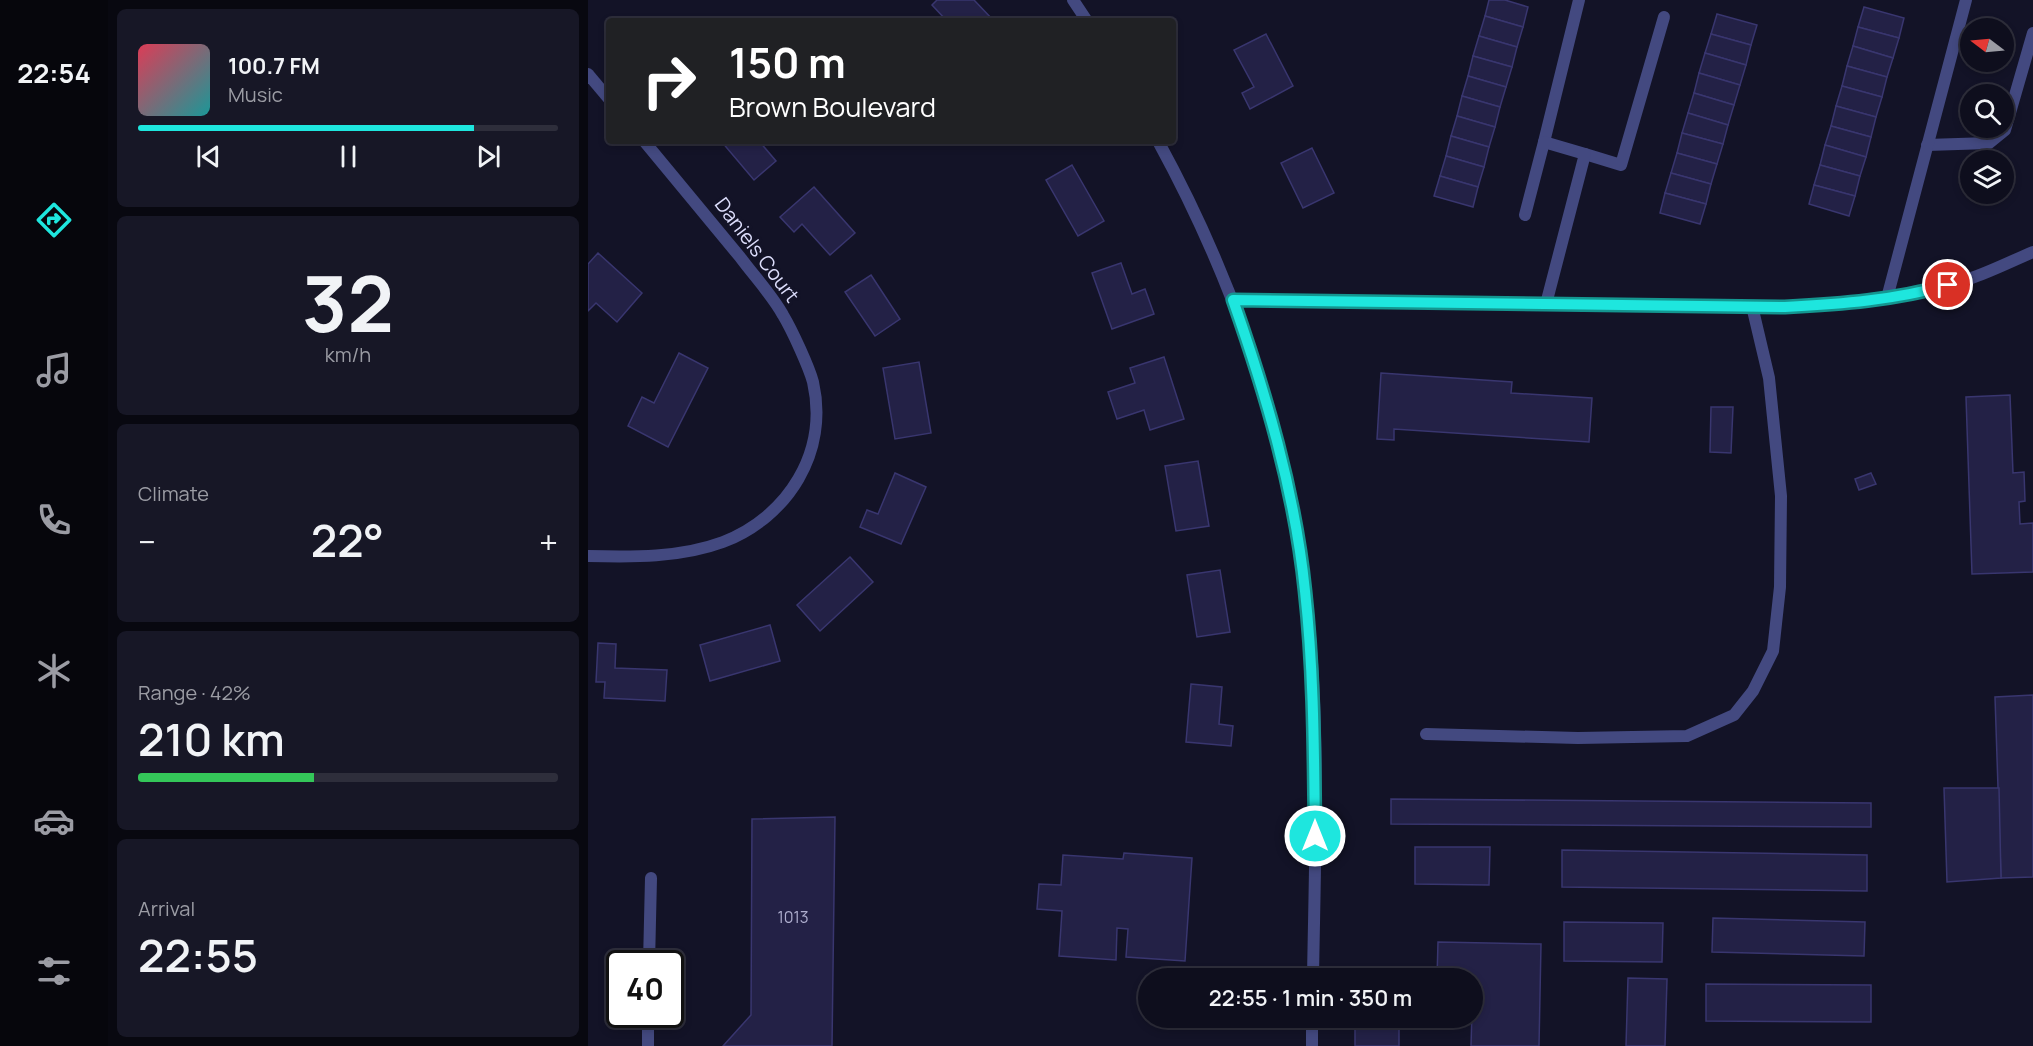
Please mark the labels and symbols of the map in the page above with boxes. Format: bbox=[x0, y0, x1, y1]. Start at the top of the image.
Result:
north arrow bbox=[1960, 18, 2014, 72]
street label: Daniels Court bbox=[709, 192, 806, 308]
pin bbox=[1922, 259, 1973, 310]
position arrow bbox=[1283, 804, 1347, 868]
house number: 1013 bbox=[777, 906, 809, 928]
speed limit sign: 40 bbox=[606, 950, 684, 1028]

